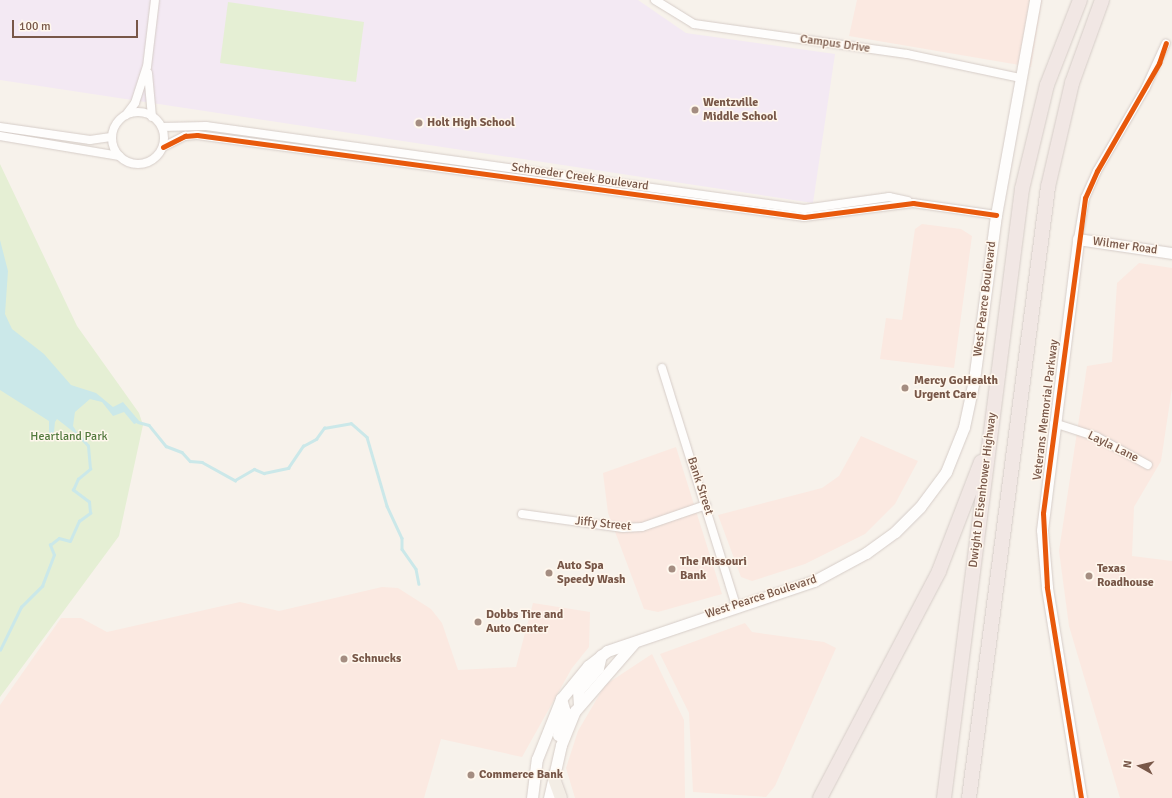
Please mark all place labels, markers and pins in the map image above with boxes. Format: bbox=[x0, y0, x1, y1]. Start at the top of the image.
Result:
place label: Wentzville Middle School bbox=[703, 96, 777, 124]
marker: Wentzville Middle School bbox=[690, 105, 700, 115]
place label: Holt High School bbox=[427, 116, 515, 130]
marker: Holt High School bbox=[414, 118, 424, 128]
place label: Mercy GoHealth Urgent Care bbox=[914, 374, 998, 402]
marker: Mercy GoHealth Urgent Care bbox=[899, 382, 911, 394]
place label: The Missouri Bank bbox=[680, 555, 747, 583]
place label: Auto Spa Speedy Wash bbox=[557, 559, 626, 587]
place label: Texas Roadhouse bbox=[1097, 562, 1154, 590]
marker: The Missouri Bank bbox=[667, 564, 677, 574]
marker: Auto Spa Speedy Wash bbox=[544, 568, 554, 578]
marker: Texas Roadhouse bbox=[1084, 571, 1094, 581]
place label: Dobbs Tire and Auto Center bbox=[486, 608, 563, 636]
marker: Dobbs Tire and Auto Center bbox=[473, 617, 483, 627]
place label: Schnucks bbox=[352, 652, 401, 666]
marker: Schnucks bbox=[339, 654, 349, 664]
place label: Commerce Bank bbox=[479, 768, 563, 782]
marker: Commerce Bank bbox=[466, 770, 476, 780]

